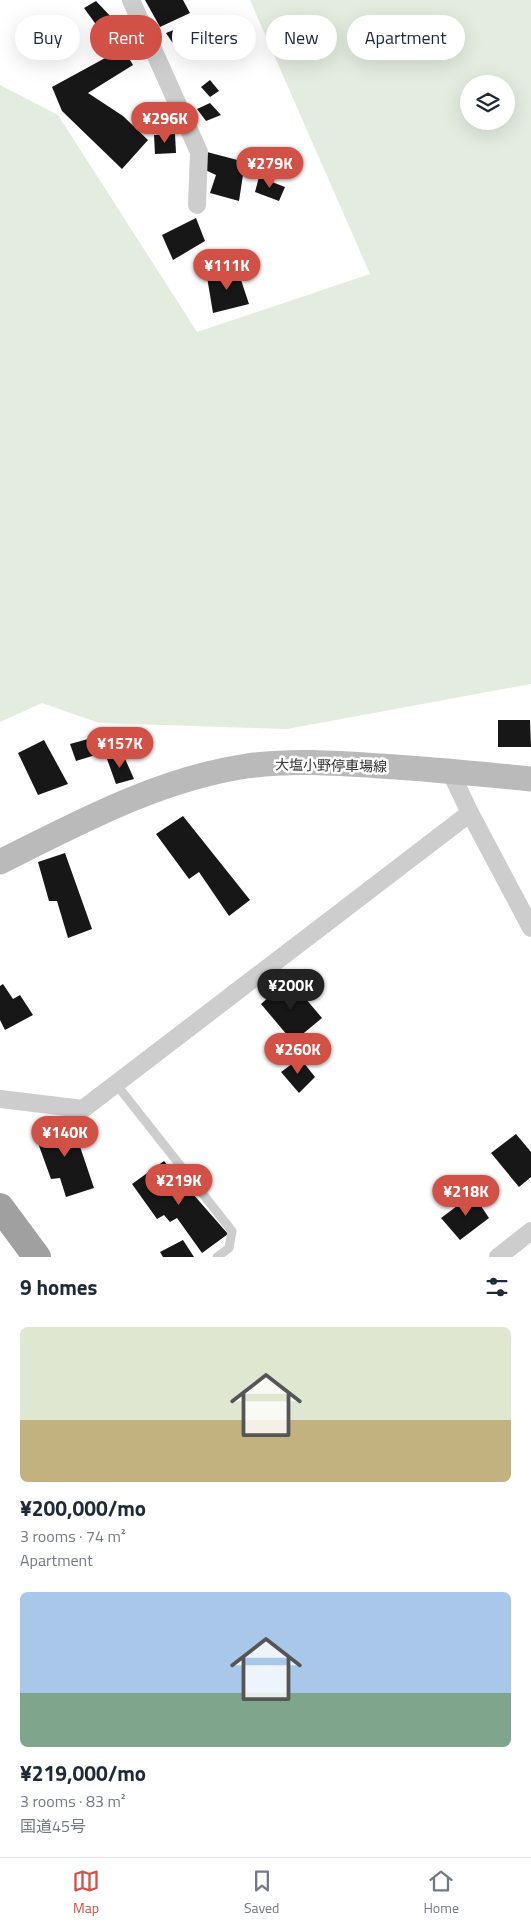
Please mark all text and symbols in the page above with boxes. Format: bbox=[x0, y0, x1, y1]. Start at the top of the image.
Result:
chip: Buy bbox=[15, 15, 80, 60]
chip: Rent bbox=[90, 15, 162, 60]
chip: Filters bbox=[172, 15, 256, 60]
chip: New bbox=[266, 15, 337, 60]
chip: Apartment bbox=[347, 15, 465, 60]
map controls bbox=[460, 75, 515, 130]
button: layers bbox=[460, 75, 515, 130]
pin: ¥296K bbox=[130, 102, 200, 144]
text: ¥296K bbox=[142, 106, 188, 130]
pin: ¥279K bbox=[235, 146, 305, 189]
text: ¥279K bbox=[247, 151, 293, 175]
pin: ¥111K bbox=[192, 248, 262, 291]
text: ¥111K bbox=[204, 253, 250, 277]
pin: ¥157K bbox=[85, 726, 155, 769]
text: ¥157K bbox=[97, 731, 143, 755]
street label: 大塩小野停車場線 bbox=[275, 754, 387, 776]
pin: ¥200K bbox=[256, 968, 326, 1011]
text: ¥200K bbox=[268, 973, 314, 997]
pin: ¥260K bbox=[263, 1032, 333, 1075]
text: ¥260K bbox=[275, 1037, 321, 1061]
pin: ¥140K bbox=[30, 1116, 100, 1158]
text: ¥140K bbox=[42, 1120, 88, 1144]
pin: ¥219K bbox=[144, 1164, 214, 1206]
text: ¥219K bbox=[156, 1168, 202, 1192]
pin: ¥218K bbox=[431, 1174, 501, 1217]
text: ¥218K bbox=[443, 1179, 489, 1203]
text: 9 homes bbox=[20, 1271, 97, 1303]
icon: filters bbox=[483, 1273, 511, 1301]
icon: home bbox=[221, 1360, 311, 1450]
text: ¥200,000/mo bbox=[20, 1492, 146, 1524]
text: 3 rooms · 74 m² bbox=[20, 1524, 125, 1548]
text: Apartment bbox=[20, 1548, 93, 1572]
icon: home bbox=[221, 1624, 311, 1714]
text: ¥219,000/mo bbox=[20, 1757, 146, 1789]
text: 3 rooms · 83 m² bbox=[20, 1789, 125, 1813]
text: 国道45号 bbox=[20, 1814, 86, 1838]
tab: Map bbox=[72, 1867, 100, 1918]
tab: Saved bbox=[244, 1867, 280, 1918]
tab: Home bbox=[423, 1867, 459, 1918]

